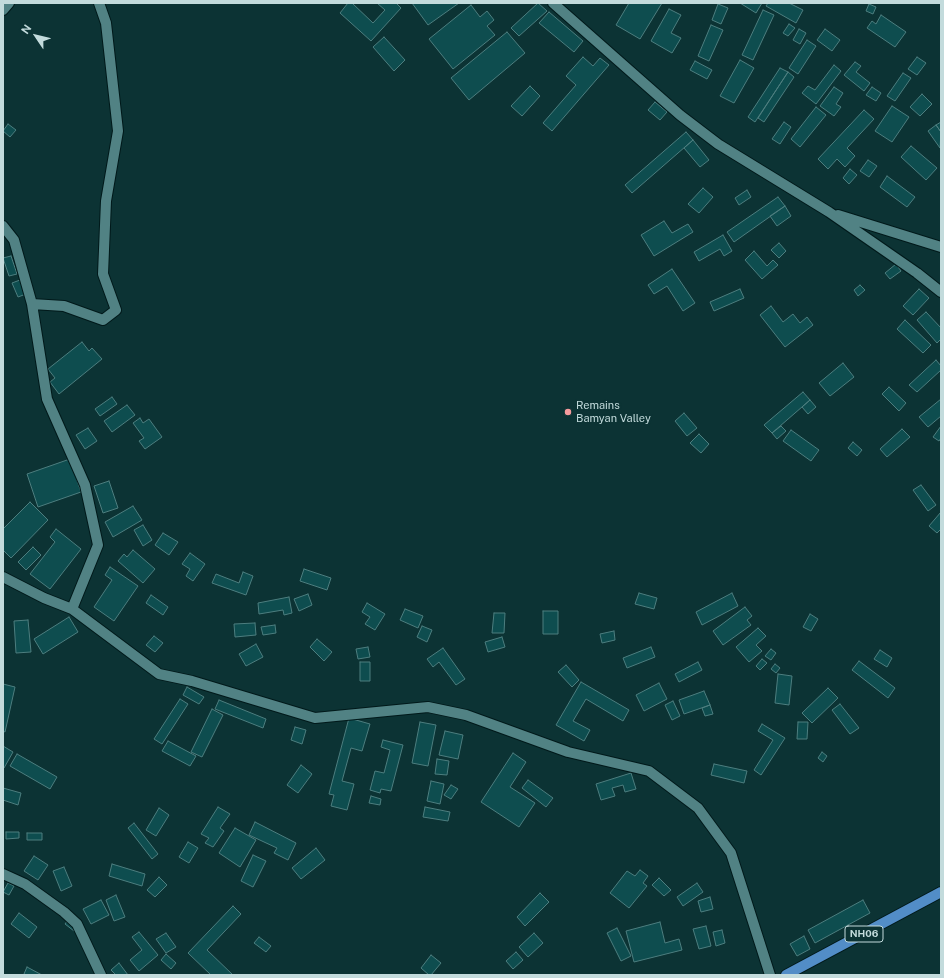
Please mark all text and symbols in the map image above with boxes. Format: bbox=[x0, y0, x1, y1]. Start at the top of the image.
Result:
north arrow bbox=[16, 16, 56, 56]
text: N bbox=[19, 22, 34, 36]
place label: Remains Bamyan Valley bbox=[576, 399, 651, 425]
marker: Remains Bamyan Valley bbox=[563, 407, 573, 417]
road number: NH06 bbox=[845, 926, 883, 942]

